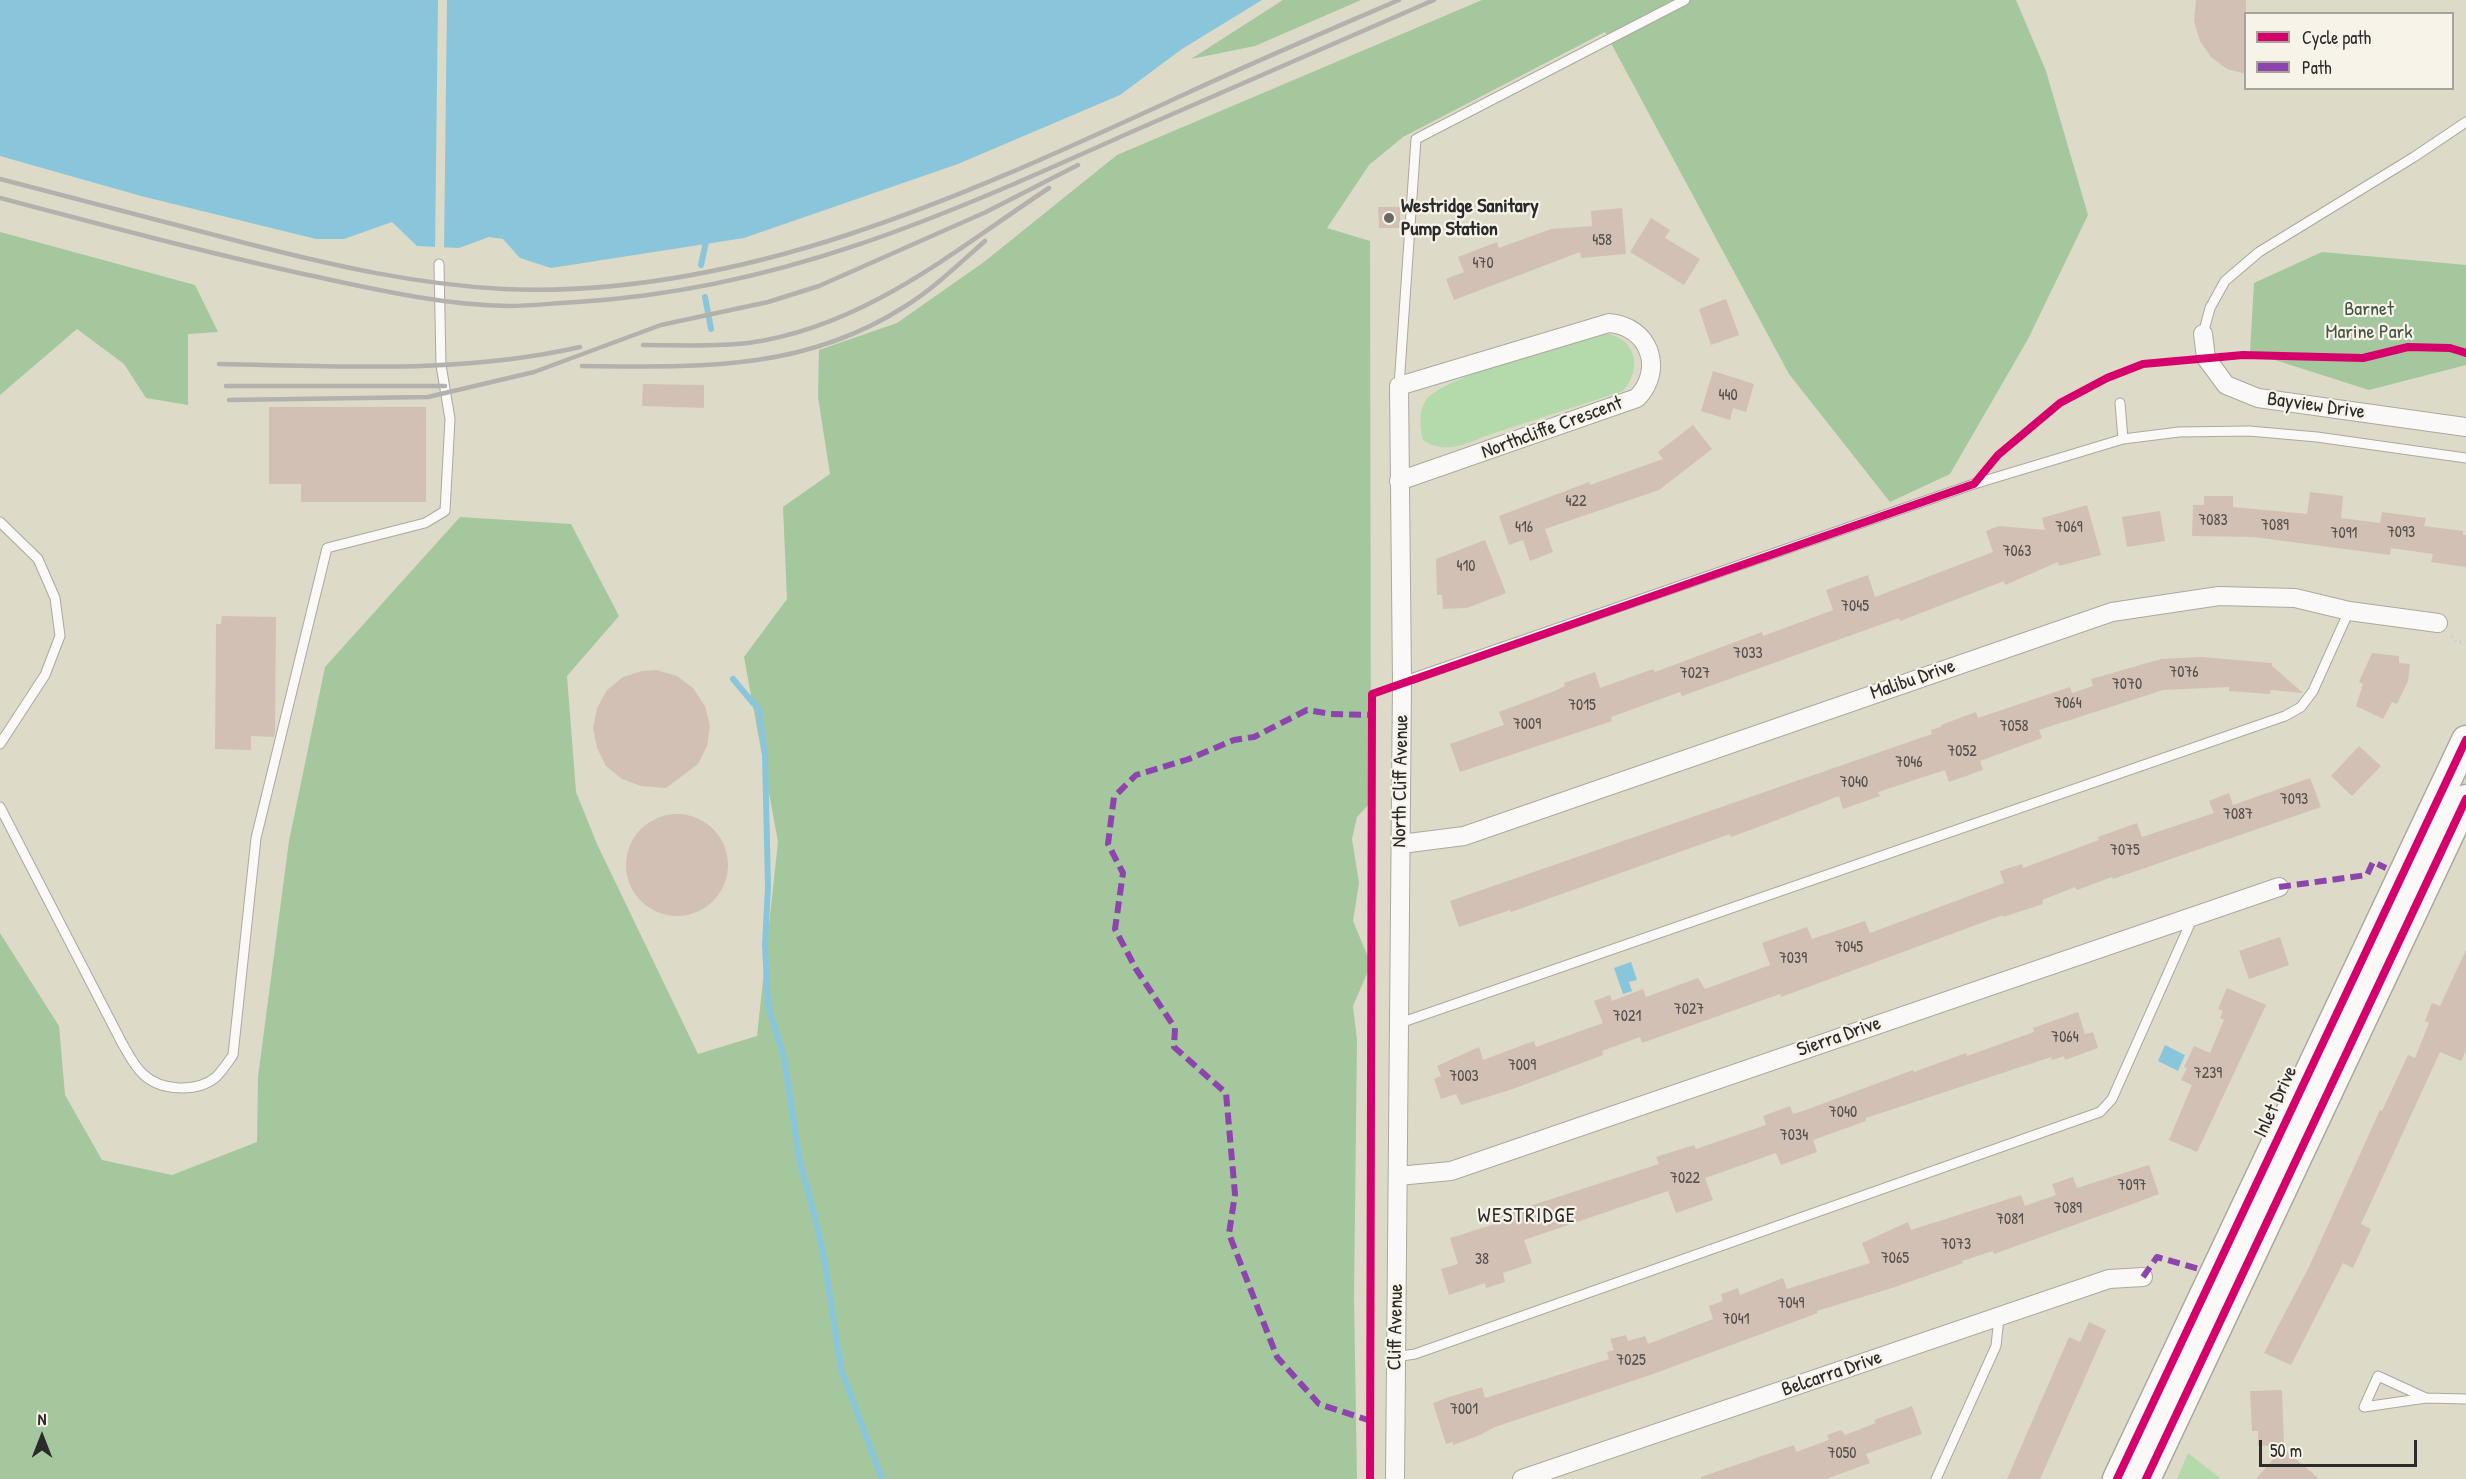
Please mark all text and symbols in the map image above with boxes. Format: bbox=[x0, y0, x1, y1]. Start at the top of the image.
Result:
legend bbox=[2244, 12, 2454, 90]
text: Cycle path bbox=[2302, 25, 2371, 50]
text: Path bbox=[2302, 55, 2331, 80]
place label: Westridge Sanitary Pump Station bbox=[1401, 195, 1539, 242]
marker: Westridge Sanitary Pump Station bbox=[1382, 211, 1396, 225]
house number: 458 bbox=[1592, 231, 1612, 251]
house number: 470 bbox=[1472, 254, 1494, 274]
park label: Barnet Marine Park bbox=[2326, 298, 2412, 345]
house number: 440 bbox=[1718, 386, 1738, 406]
street label: Bayview Drive bbox=[2266, 387, 2366, 425]
street label: Northcliffe Crescent bbox=[1478, 391, 1626, 465]
house number: 422 bbox=[1566, 492, 1586, 512]
house number: 7083 bbox=[2198, 511, 2228, 531]
house number: 7089 bbox=[2261, 516, 2289, 536]
house number: 416 bbox=[1515, 518, 1533, 538]
house number: 7069 bbox=[2055, 518, 2083, 538]
house number: 7093 bbox=[2387, 523, 2415, 543]
house number: 7091 bbox=[2331, 524, 2357, 544]
house number: 7063 bbox=[2003, 542, 2031, 562]
house number: 410 bbox=[1457, 557, 1475, 577]
house number: 7045 bbox=[1841, 597, 1869, 617]
house number: 7033 bbox=[1733, 644, 1763, 664]
street label: Malibu Drive bbox=[1867, 654, 1959, 706]
house number: 7076 bbox=[2169, 663, 2199, 683]
house number: 7027 bbox=[1680, 664, 1710, 684]
house number: 7070 bbox=[2112, 675, 2142, 695]
house number: 7064 bbox=[2054, 694, 2082, 714]
house number: 7015 bbox=[1568, 696, 1596, 716]
street label: North Cliff Avenue bbox=[1388, 714, 1414, 848]
house number: 7009 bbox=[1513, 715, 1541, 735]
house number: 7058 bbox=[2000, 717, 2028, 737]
house number: 7052 bbox=[1947, 742, 1977, 762]
house number: 7046 bbox=[1895, 753, 1923, 773]
house number: 7040 bbox=[1840, 773, 1868, 793]
house number: 7093 bbox=[2280, 790, 2308, 810]
house number: 7087 bbox=[2223, 805, 2253, 825]
house number: 7075 bbox=[2110, 841, 2140, 861]
house number: 7045 bbox=[1835, 938, 1863, 958]
house number: 7039 bbox=[1779, 949, 1807, 969]
house number: 7027 bbox=[1674, 1000, 1704, 1020]
house number: 7021 bbox=[1613, 1007, 1641, 1027]
street label: Sierra Drive bbox=[1794, 1011, 1884, 1063]
house number: 7064 bbox=[2051, 1028, 2079, 1048]
house number: 7009 bbox=[1508, 1056, 1536, 1076]
street label: Inlet Drive bbox=[2249, 1062, 2303, 1142]
house number: 7239 bbox=[2194, 1064, 2222, 1084]
house number: 7003 bbox=[1449, 1067, 1479, 1087]
house number: 7040 bbox=[1829, 1103, 1857, 1123]
house number: 7034 bbox=[1780, 1126, 1808, 1146]
house number: 7022 bbox=[1670, 1169, 1700, 1189]
house number: 7097 bbox=[2118, 1176, 2146, 1196]
house number: 7089 bbox=[2054, 1199, 2082, 1219]
district label: WESTRIDGE bbox=[1478, 1203, 1576, 1229]
house number: 7081 bbox=[1996, 1210, 2024, 1230]
house number: 7073 bbox=[1941, 1235, 1971, 1255]
house number: 7065 bbox=[1881, 1249, 1909, 1269]
house number: 38 bbox=[1475, 1250, 1489, 1270]
street label: Cliff Avenue bbox=[1383, 1284, 1409, 1370]
house number: 7049 bbox=[1778, 1294, 1804, 1314]
house number: 7041 bbox=[1723, 1310, 1749, 1330]
street label: Belcarra Drive bbox=[1779, 1346, 1885, 1402]
house number: 7025 bbox=[1616, 1351, 1646, 1371]
house number: 7001 bbox=[1450, 1400, 1478, 1420]
north arrow bbox=[12, 1407, 72, 1467]
text: N bbox=[38, 1408, 46, 1430]
scale bar bbox=[2262, 1428, 2420, 1466]
text: 50 m bbox=[2270, 1438, 2302, 1463]
house number: 7050 bbox=[1827, 1444, 1857, 1464]

